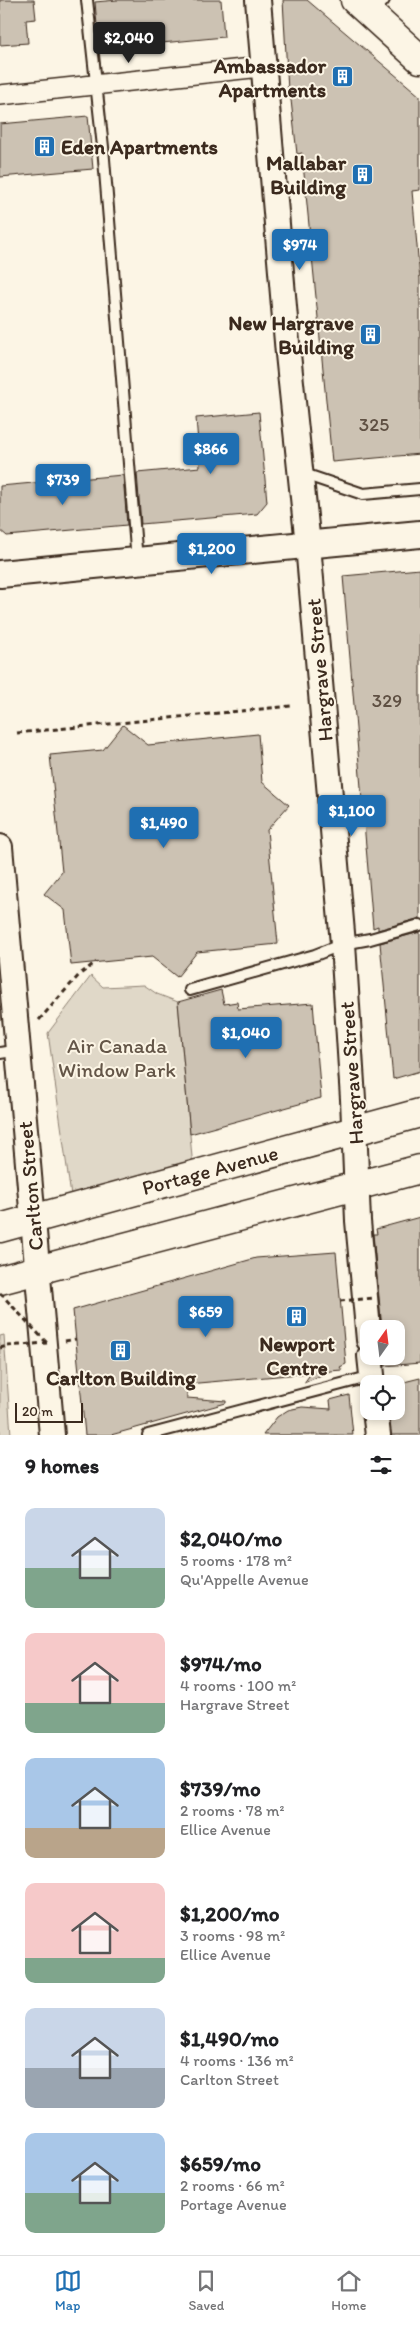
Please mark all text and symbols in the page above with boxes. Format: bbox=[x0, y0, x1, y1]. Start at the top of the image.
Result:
pin: $2,040 bbox=[88, 22, 170, 64]
text: $2,040 bbox=[104, 28, 154, 47]
place label: Ambassador Apartments bbox=[213, 53, 327, 103]
building icon: Ambassador Apartments bbox=[330, 65, 354, 89]
building icon: Eden Apartments bbox=[33, 134, 57, 158]
place label: Eden Apartments bbox=[61, 134, 218, 160]
place label: Mallabar Building bbox=[266, 150, 347, 200]
building icon: Mallabar Building bbox=[350, 162, 374, 186]
pin: $974 bbox=[270, 228, 330, 271]
text: $974 bbox=[283, 235, 317, 254]
place label: New Hargrave Building bbox=[228, 310, 355, 360]
building icon: New Hargrave Building bbox=[358, 322, 382, 346]
house number: 325 bbox=[359, 413, 389, 436]
pin: $866 bbox=[181, 432, 241, 475]
text: $866 bbox=[194, 439, 228, 458]
pin: $739 bbox=[33, 464, 93, 506]
text: $739 bbox=[46, 470, 80, 489]
pin: $1,200 bbox=[171, 532, 253, 575]
text: $1,200 bbox=[188, 539, 236, 558]
street label: Hargrave Street bbox=[300, 597, 338, 743]
house number: 329 bbox=[372, 689, 402, 712]
pin: $1,100 bbox=[311, 794, 393, 837]
text: $1,100 bbox=[329, 801, 375, 820]
pin: $1,490 bbox=[123, 806, 205, 849]
text: $1,490 bbox=[140, 813, 188, 832]
street label: Hargrave Street bbox=[334, 1000, 368, 1146]
pin: $1,040 bbox=[205, 1016, 287, 1059]
text: $1,040 bbox=[222, 1023, 270, 1042]
park label: Air Canada Window Park bbox=[58, 1033, 176, 1082]
street label: Carlton Street bbox=[12, 1120, 48, 1252]
street label: Portage Avenue bbox=[139, 1140, 281, 1200]
pin: $659 bbox=[176, 1296, 236, 1338]
text: $659 bbox=[189, 1302, 223, 1321]
building icon: Newport Centre bbox=[285, 1304, 309, 1328]
north arrow bbox=[360, 1320, 405, 1365]
map controls bbox=[360, 1320, 405, 1420]
place label: Newport Centre bbox=[259, 1331, 335, 1380]
building icon: Carlton Building bbox=[109, 1338, 133, 1362]
place label: Carlton Building bbox=[46, 1365, 196, 1391]
button: locate bbox=[360, 1375, 405, 1420]
scale bar bbox=[15, 1400, 82, 1423]
text: 20 m bbox=[22, 1403, 53, 1420]
icon: filters bbox=[367, 1451, 395, 1479]
text: 9 homes bbox=[25, 1453, 99, 1478]
text: $2,040/mo bbox=[180, 1526, 282, 1551]
icon: home bbox=[65, 1528, 125, 1588]
text: 5 rooms · 178 m² bbox=[180, 1551, 292, 1570]
text: Qu'Appelle Avenue bbox=[180, 1570, 309, 1589]
text: $974/mo bbox=[180, 1651, 262, 1676]
icon: home bbox=[65, 1653, 125, 1713]
text: 4 rooms · 100 m² bbox=[180, 1676, 296, 1695]
text: Hargrave Street bbox=[180, 1695, 289, 1714]
text: $739/mo bbox=[180, 1776, 261, 1801]
icon: home bbox=[65, 1778, 125, 1838]
text: 2 rooms · 78 m² bbox=[180, 1801, 285, 1820]
text: Ellice Avenue bbox=[180, 1820, 271, 1839]
text: $1,200/mo bbox=[180, 1901, 279, 1926]
icon: home bbox=[65, 1903, 125, 1963]
text: 3 rooms · 98 m² bbox=[180, 1926, 285, 1945]
text: Ellice Avenue bbox=[180, 1945, 271, 1964]
text: $1,490/mo bbox=[180, 2026, 279, 2051]
icon: home bbox=[65, 2028, 125, 2088]
text: 4 rooms · 136 m² bbox=[180, 2051, 294, 2070]
text: Carlton Street bbox=[180, 2070, 279, 2089]
text: $659/mo bbox=[180, 2151, 261, 2176]
icon: home bbox=[65, 2153, 125, 2213]
text: 2 rooms · 66 m² bbox=[180, 2176, 285, 2195]
text: Portage Avenue bbox=[180, 2195, 287, 2214]
tab: Map bbox=[54, 2267, 82, 2314]
tab: Saved bbox=[189, 2267, 224, 2314]
tab: Home bbox=[331, 2267, 367, 2314]

